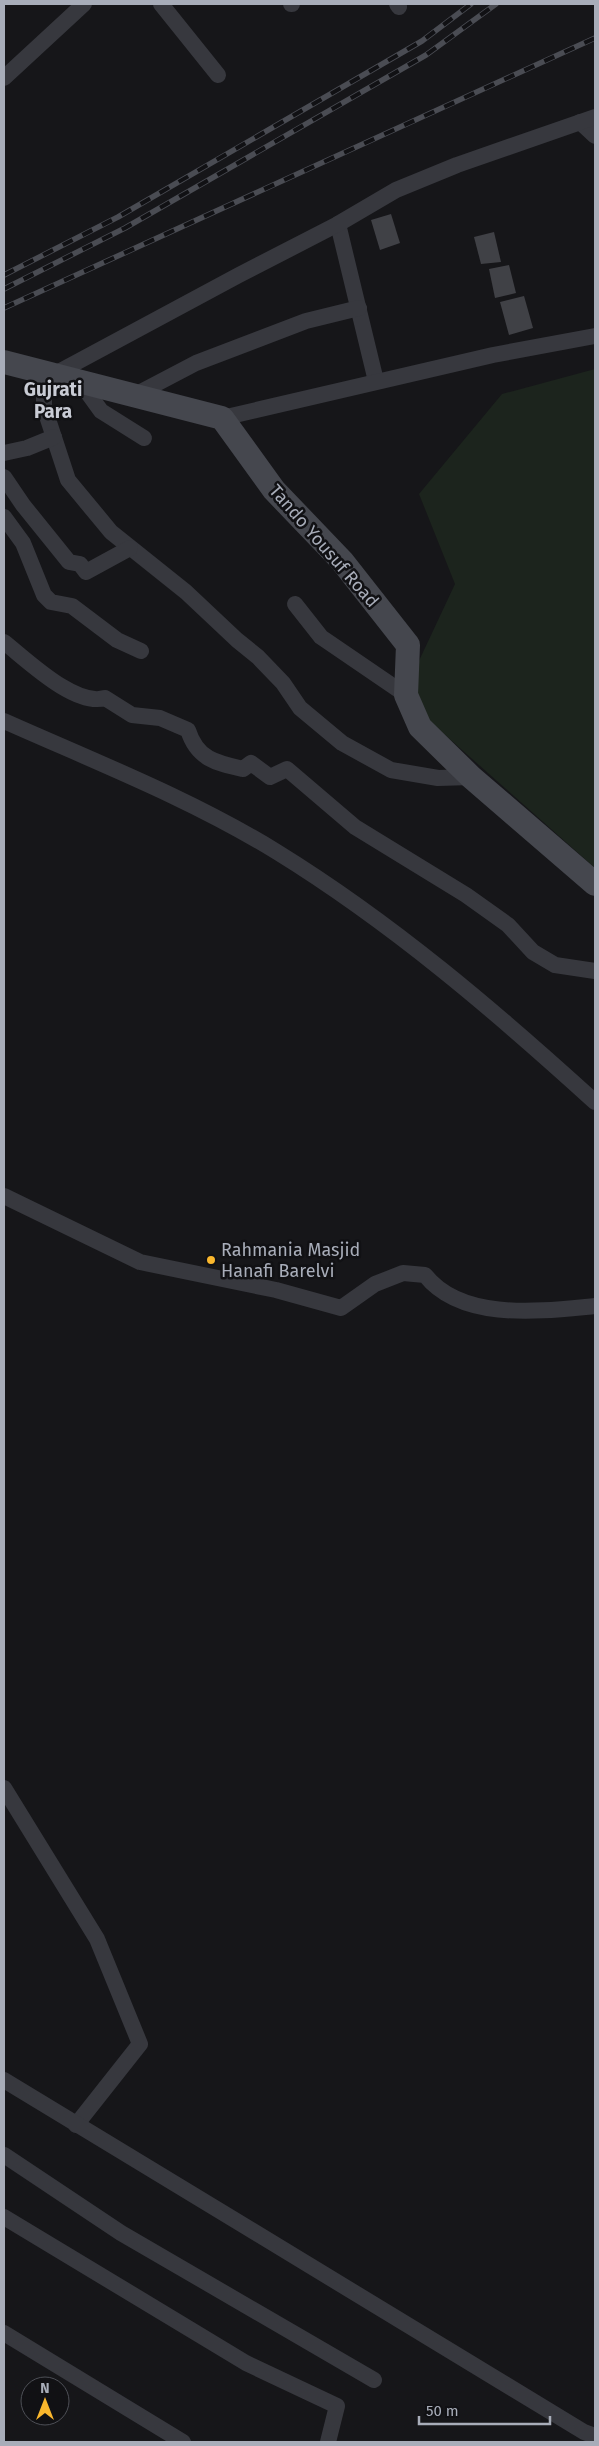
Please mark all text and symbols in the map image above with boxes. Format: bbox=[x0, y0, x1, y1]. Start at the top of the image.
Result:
district label: Gujrati Para bbox=[24, 378, 82, 423]
street label: Tando Yousuf Road bbox=[265, 480, 383, 612]
place label: Rahmania Masjid Hanafi Barelvi bbox=[221, 1239, 360, 1282]
marker: Rahmania Masjid Hanafi Barelvi bbox=[205, 1254, 217, 1266]
north arrow bbox=[20, 2376, 70, 2426]
text: N bbox=[40, 2380, 50, 2397]
scale bar bbox=[419, 2394, 550, 2426]
text: 50 m bbox=[426, 2402, 459, 2420]

